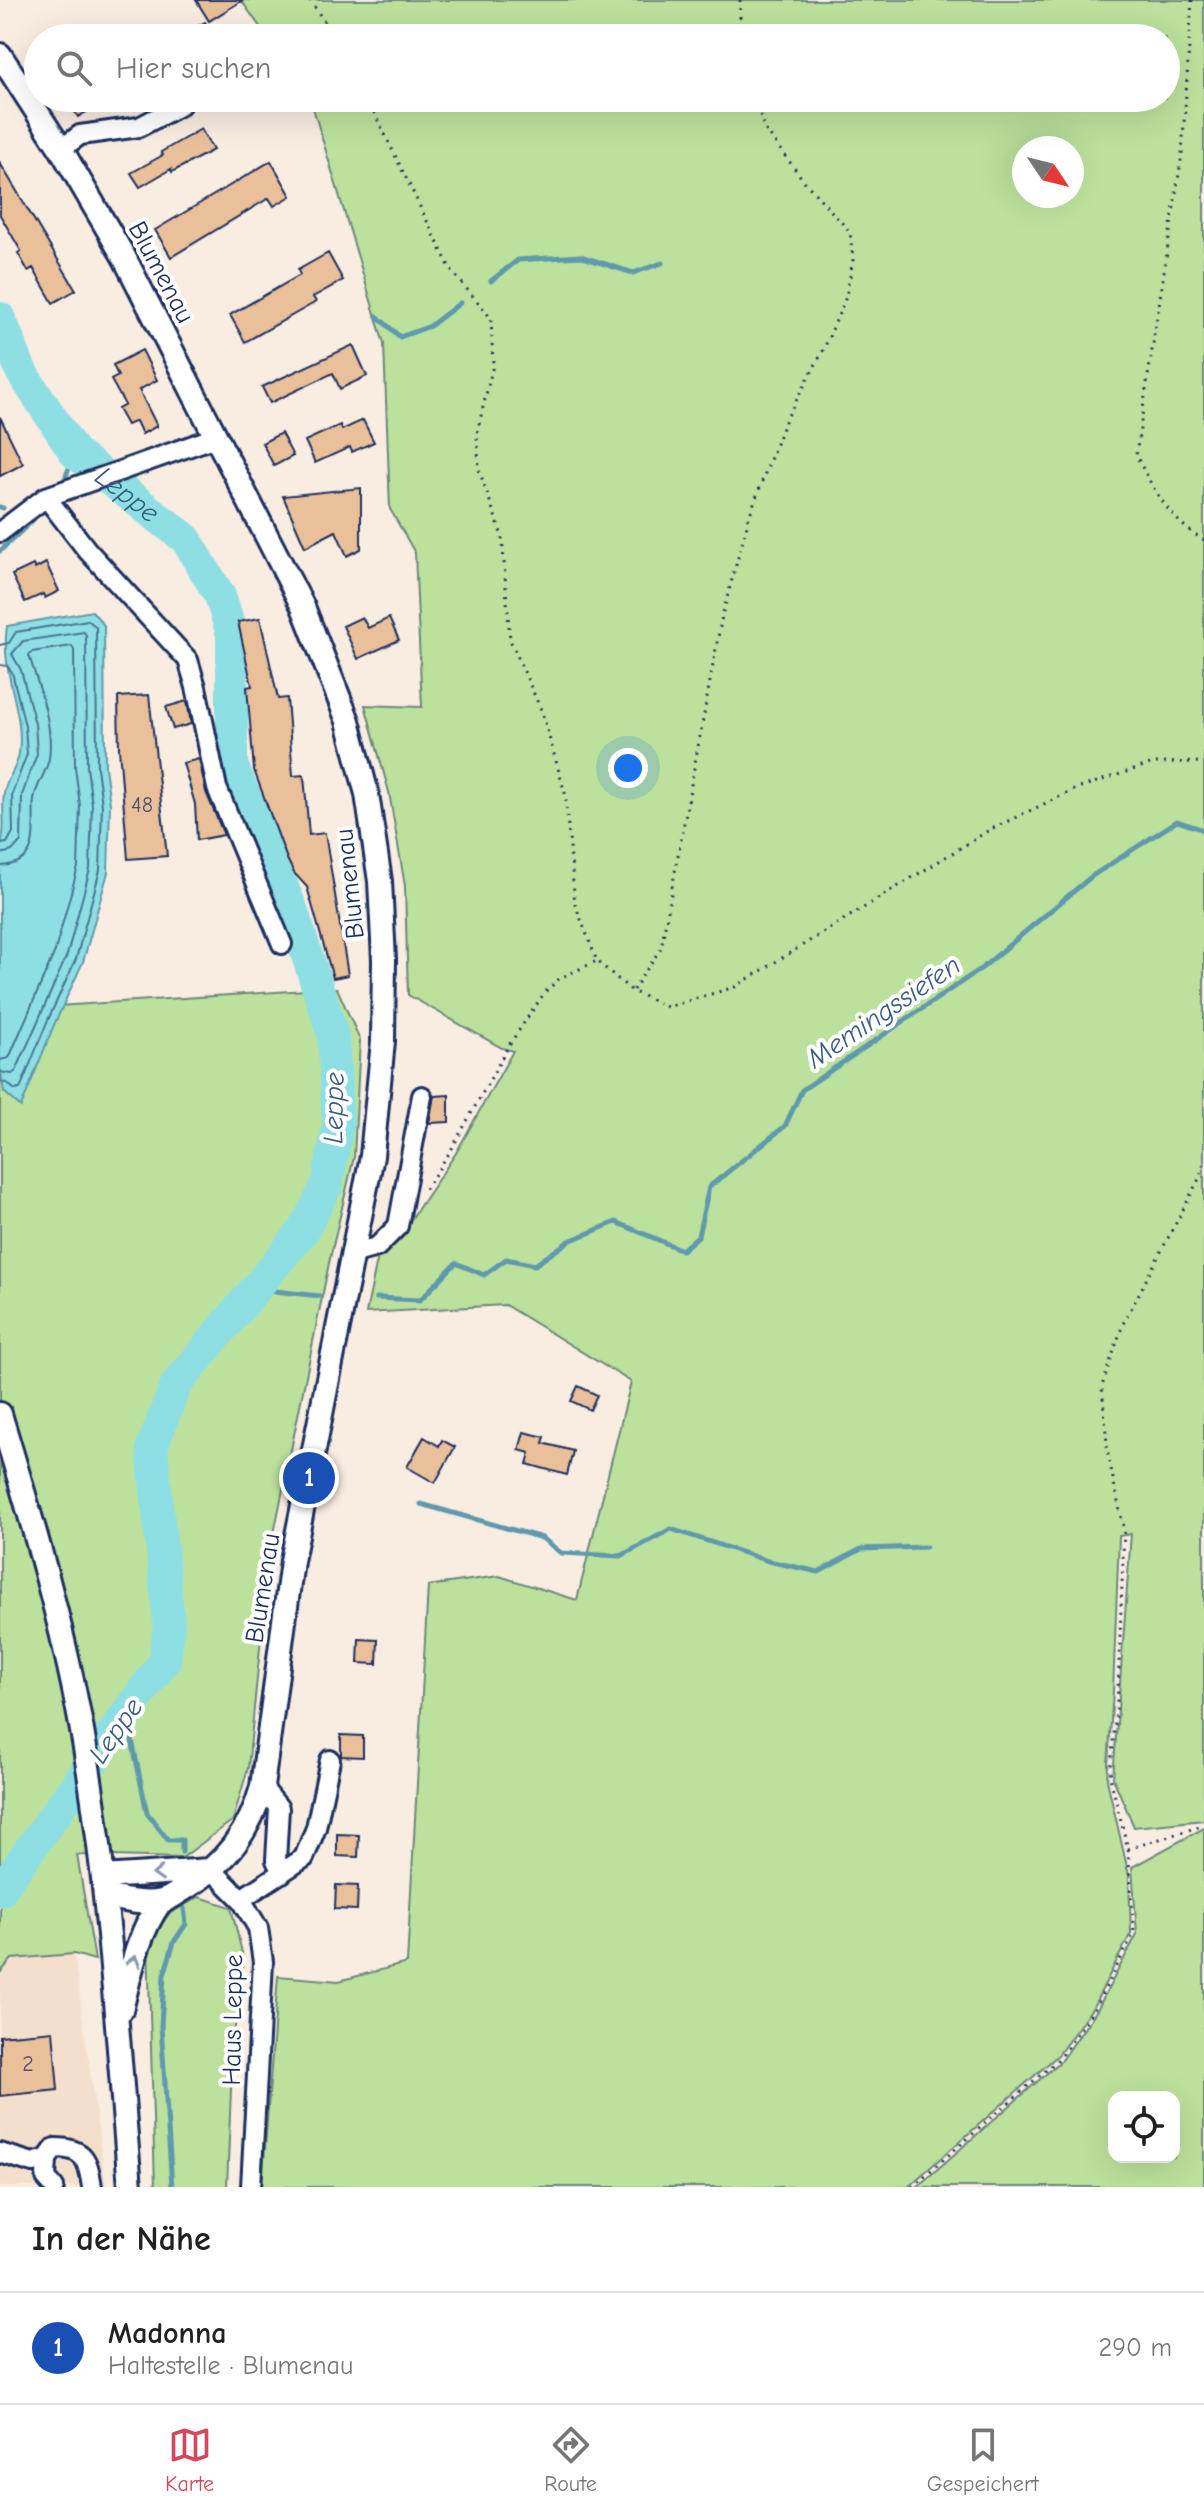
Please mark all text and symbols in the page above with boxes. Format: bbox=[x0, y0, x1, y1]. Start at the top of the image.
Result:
search box bbox=[24, 24, 1180, 112]
icon: search bbox=[52, 46, 96, 90]
text: Hier suchen bbox=[116, 51, 271, 86]
north arrow bbox=[1012, 136, 1084, 208]
street label: Blumenau bbox=[122, 217, 200, 328]
water label: Leppe bbox=[89, 460, 165, 529]
your location bbox=[608, 748, 648, 788]
house number: 48 bbox=[131, 792, 153, 818]
street label: Blumenau bbox=[329, 827, 371, 941]
water label: Memingssiefen bbox=[800, 949, 966, 1075]
water label: Leppe bbox=[317, 1072, 351, 1144]
pin: 1 bbox=[283, 1448, 335, 1508]
street label: Blumenau bbox=[240, 1531, 286, 1645]
water label: Leppe bbox=[82, 1692, 150, 1769]
one-way arrow bbox=[151, 1865, 164, 1882]
street label: Haus Leppe bbox=[217, 1954, 249, 2086]
one-way arrow bbox=[124, 1955, 141, 1969]
house number: 2 bbox=[22, 2051, 34, 2077]
map controls bbox=[1108, 2091, 1180, 2163]
button: locate bbox=[1108, 2091, 1180, 2163]
text: In der Nähe bbox=[32, 2219, 211, 2259]
text: Madonna bbox=[108, 2316, 226, 2351]
text: 1 bbox=[53, 2333, 63, 2363]
text: 290 m bbox=[1099, 2333, 1172, 2363]
text: Haltestelle · Blumenau bbox=[108, 2351, 353, 2381]
tab: Karte bbox=[165, 2423, 214, 2497]
tab: Route bbox=[544, 2423, 597, 2497]
tab: Gespeichert bbox=[927, 2423, 1039, 2497]

